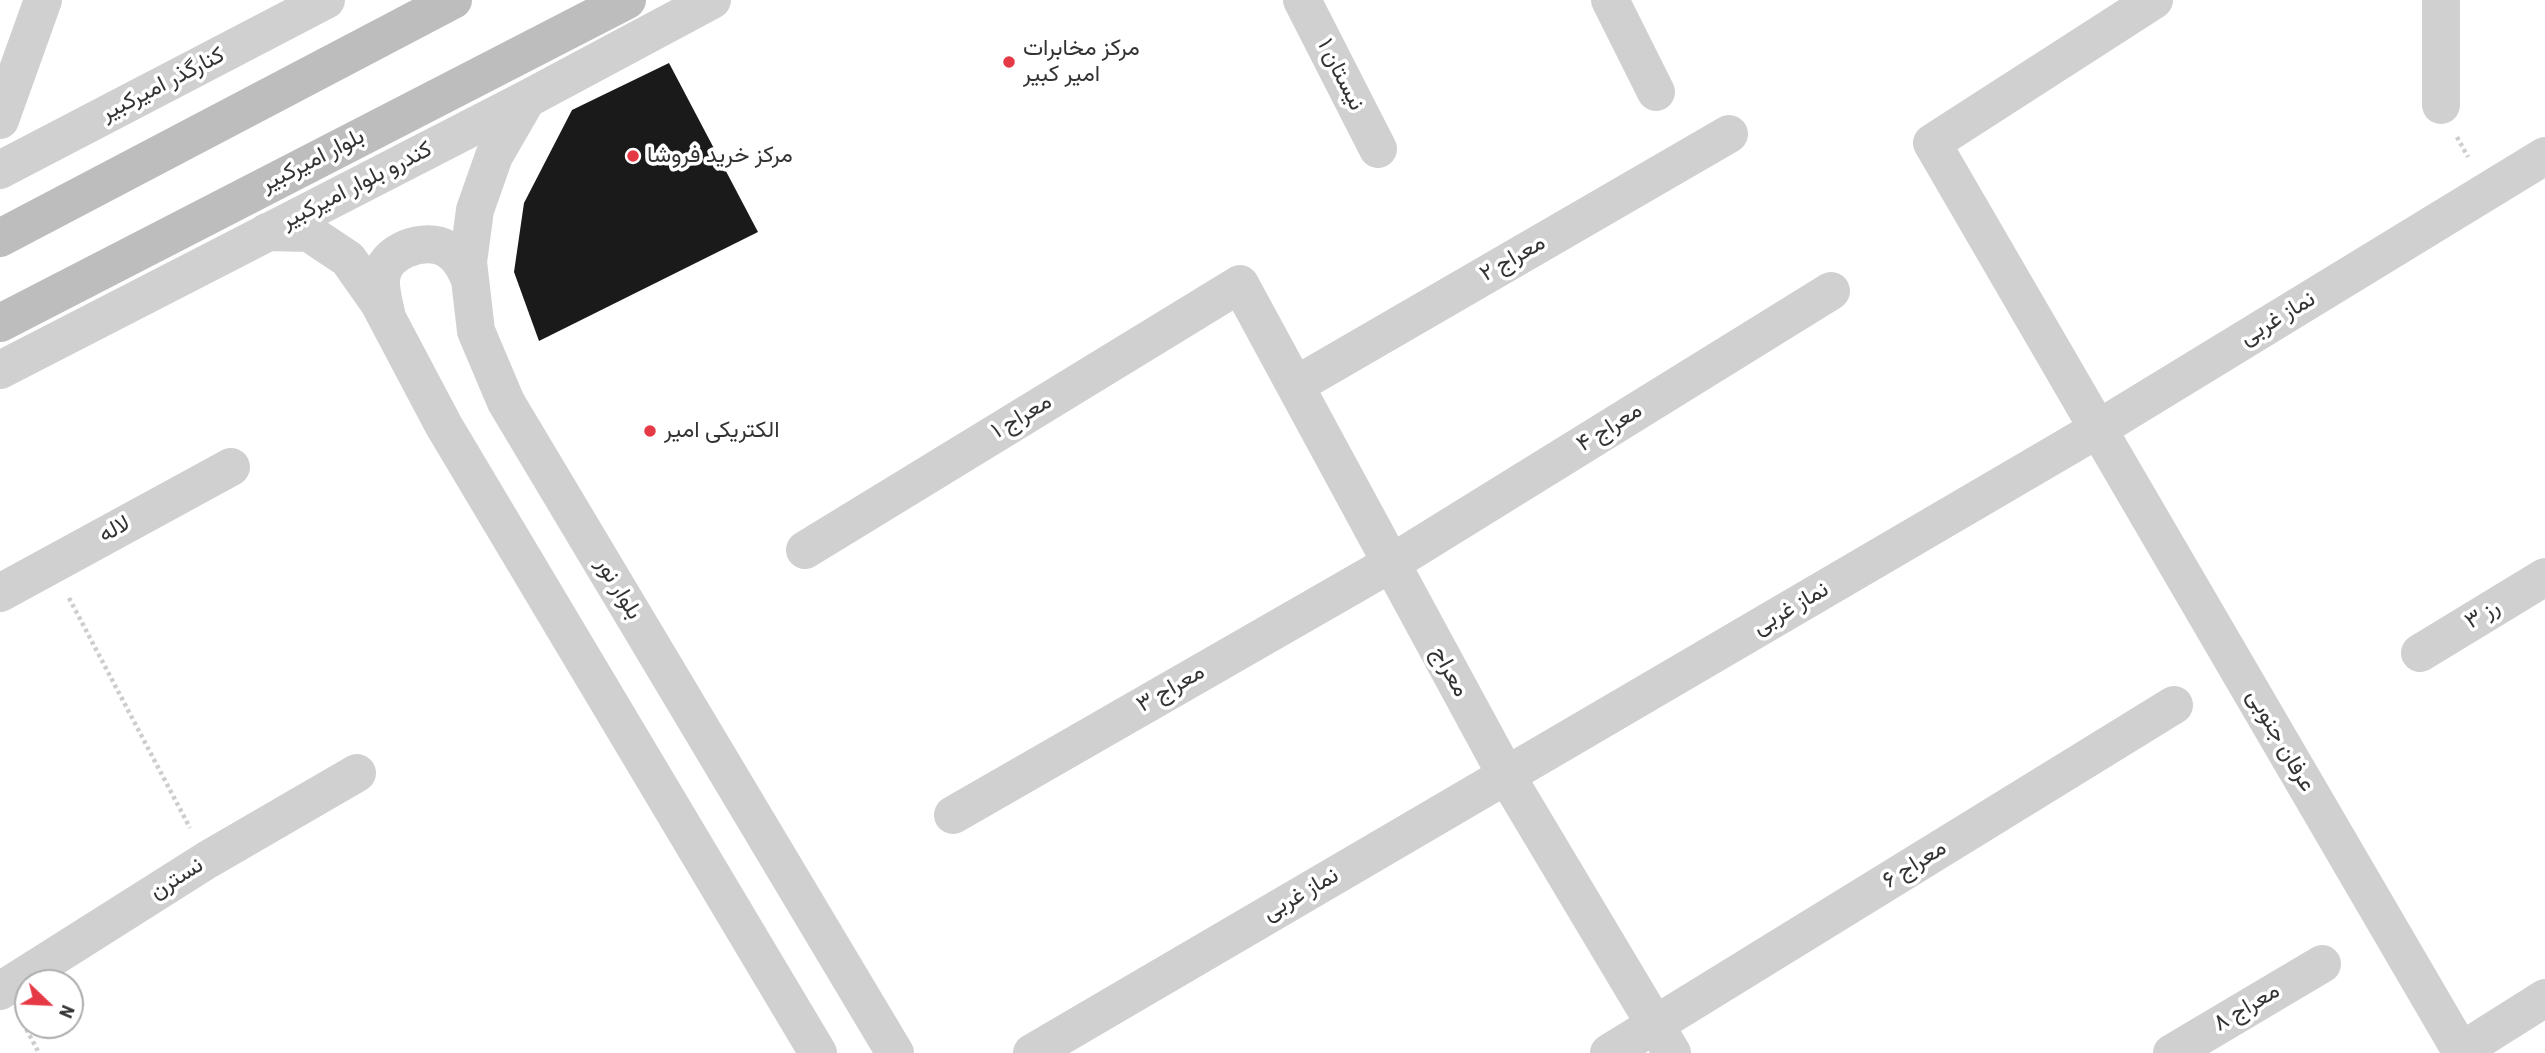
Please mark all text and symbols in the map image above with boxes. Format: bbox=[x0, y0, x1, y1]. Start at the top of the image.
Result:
place label: مرکز مخابرات امیر کبیر bbox=[1023, 35, 1140, 89]
street label: نیستان ۱ bbox=[1310, 35, 1370, 115]
street label: کنارگذر امیرکبیر bbox=[97, 42, 229, 128]
marker: مرکز مخابرات امیر کبیر bbox=[1001, 54, 1017, 70]
street label: بلوار امیرکبیر bbox=[257, 123, 369, 199]
street label: کندرو بلوار امیرکبیر bbox=[277, 136, 437, 236]
place label: مرکز خرید فروشا bbox=[647, 142, 793, 170]
marker: مرکز خرید فروشا bbox=[625, 148, 641, 164]
street label: معراج ۲ bbox=[1475, 229, 1551, 289]
street label: نماز غربی bbox=[2235, 286, 2321, 352]
street label: معراج ۱ bbox=[987, 388, 1057, 446]
street label: معراج ۴ bbox=[1572, 397, 1648, 459]
place label: الکتریکی امیر bbox=[664, 417, 780, 445]
marker: الکتریکی امیر bbox=[642, 423, 658, 439]
street label: لاله bbox=[95, 510, 135, 550]
street label: بلوار نور bbox=[589, 553, 647, 625]
street label: نماز غربی bbox=[1748, 576, 1834, 642]
street label: رز ۳ bbox=[2461, 594, 2505, 636]
street label: معراج bbox=[1424, 642, 1474, 702]
street label: معراج ۳ bbox=[1132, 659, 1210, 719]
street label: عرفان جنوبی bbox=[2240, 685, 2320, 797]
street label: معراج ۶ bbox=[1878, 835, 1952, 895]
street label: نسترن bbox=[145, 852, 209, 906]
street label: نماز غربی bbox=[1258, 862, 1344, 928]
north arrow bbox=[14, 969, 84, 1039]
street label: معراج ۸ bbox=[2209, 978, 2285, 1038]
text: N bbox=[54, 1002, 80, 1021]

